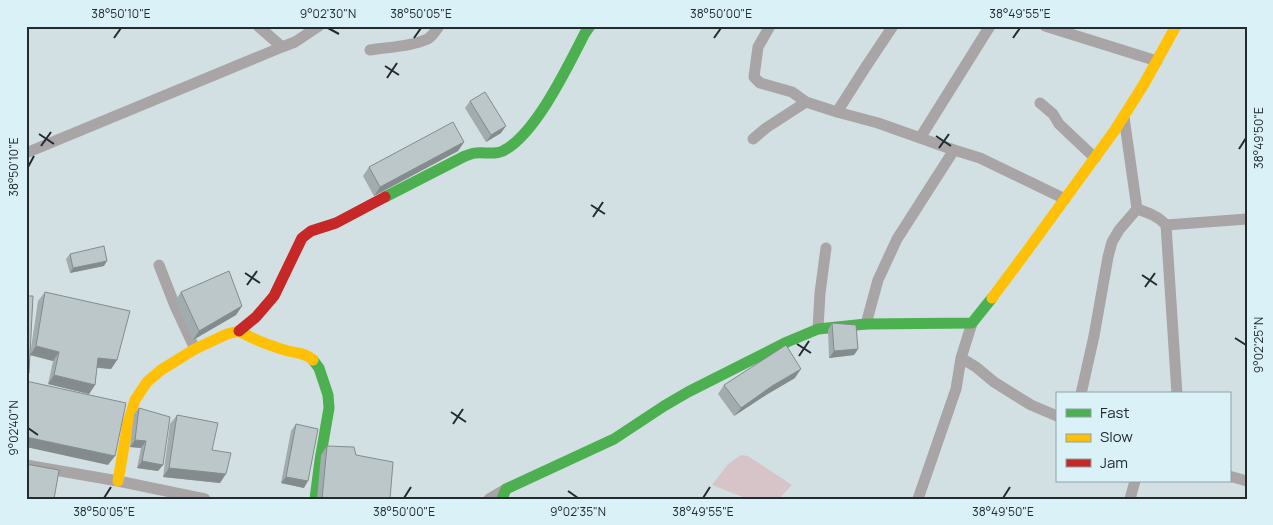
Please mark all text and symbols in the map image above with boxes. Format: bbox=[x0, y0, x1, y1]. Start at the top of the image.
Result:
text: 38°50'10"E bbox=[91, 5, 151, 22]
text: 9°02'30"N bbox=[300, 5, 356, 22]
text: 38°50'05"E bbox=[390, 5, 452, 22]
text: 38°50'00"E bbox=[690, 5, 752, 22]
text: 38°49'55"E bbox=[989, 5, 1051, 22]
text: 38°49'50"E bbox=[1250, 107, 1267, 169]
text: 38°50'10"E bbox=[5, 137, 22, 197]
text: 9°02'25"N bbox=[1250, 317, 1267, 373]
legend bbox=[1056, 392, 1230, 482]
text: 9°02'40"N bbox=[5, 400, 22, 456]
text: Fast bbox=[1100, 402, 1129, 423]
text: Slow bbox=[1100, 426, 1133, 447]
text: Jam bbox=[1100, 452, 1128, 473]
text: 38°50'05"E bbox=[73, 503, 135, 520]
text: 38°50'00"E bbox=[373, 503, 435, 520]
text: 9°02'35"N bbox=[550, 503, 606, 520]
text: 38°49'55"E bbox=[672, 503, 734, 520]
text: 38°49'50"E bbox=[972, 503, 1034, 520]

